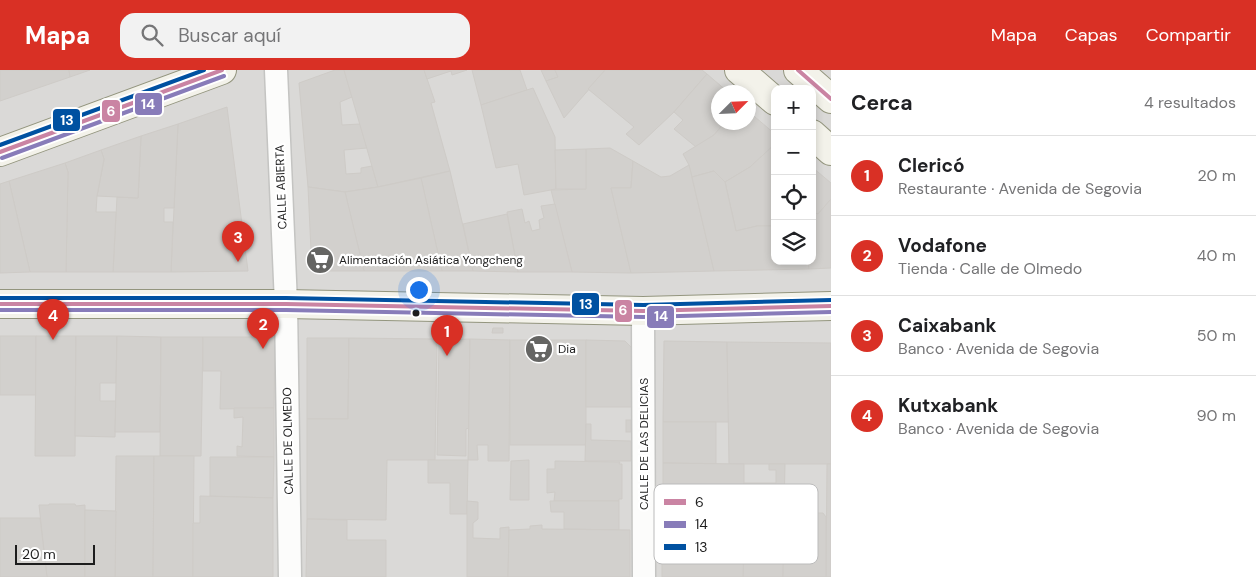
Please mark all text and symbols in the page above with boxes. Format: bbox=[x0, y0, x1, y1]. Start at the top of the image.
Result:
search box bbox=[120, 13, 470, 58]
text: Mapa bbox=[25, 20, 90, 51]
icon: search bbox=[138, 21, 166, 49]
text: Buscar aquí bbox=[178, 23, 281, 48]
text: Mapa bbox=[991, 23, 1037, 47]
text: Capas bbox=[1065, 23, 1118, 47]
text: Compartir bbox=[1146, 23, 1231, 47]
north arrow bbox=[711, 85, 756, 130]
map controls bbox=[771, 85, 816, 265]
button: + bbox=[771, 85, 816, 130]
text: Cerca bbox=[851, 89, 913, 117]
line badge: 14 bbox=[134, 92, 163, 116]
text: 4 resultados bbox=[1144, 92, 1236, 113]
text: 14 bbox=[141, 95, 155, 113]
line badge: 6 bbox=[101, 99, 121, 123]
text: 6 bbox=[107, 102, 116, 120]
line badge: 13 bbox=[52, 108, 81, 132]
text: 13 bbox=[60, 111, 74, 129]
button: − bbox=[771, 130, 816, 175]
street label: CALLE ABIERTA bbox=[272, 144, 290, 230]
text: Clericó bbox=[898, 153, 965, 178]
text: 1 bbox=[864, 165, 870, 186]
text: 20 m bbox=[1197, 165, 1236, 186]
button: locate bbox=[771, 175, 816, 220]
text: Restaurante · Avenida de Segovia bbox=[898, 178, 1142, 199]
button: layers bbox=[771, 220, 816, 265]
pin: 3 bbox=[222, 221, 254, 262]
text: Vodafone bbox=[898, 233, 987, 258]
supermarket icon: Alimentación Asiática Yongcheng bbox=[305, 245, 335, 275]
text: 2 bbox=[862, 245, 872, 266]
text: 40 m bbox=[1197, 245, 1236, 266]
place label: Alimentación Asiática Yongcheng bbox=[339, 252, 523, 268]
text: Tienda · Calle de Olmedo bbox=[898, 258, 1082, 279]
your location bbox=[406, 277, 432, 303]
line badge: 13 bbox=[571, 292, 600, 316]
text: 13 bbox=[579, 295, 593, 313]
pin: 4 bbox=[37, 299, 69, 340]
line badge: 6 bbox=[614, 299, 633, 323]
text: 6 bbox=[619, 301, 628, 319]
line badge: 14 bbox=[646, 305, 675, 329]
text: 14 bbox=[654, 307, 668, 325]
pin: 2 bbox=[247, 308, 279, 349]
unlabelled marker bbox=[411, 308, 421, 318]
text: Caixabank bbox=[898, 313, 996, 338]
pin: 1 bbox=[431, 315, 463, 356]
text: 3 bbox=[862, 325, 872, 346]
text: 50 m bbox=[1197, 325, 1236, 346]
supermarket icon: Dia bbox=[524, 334, 554, 364]
text: Banco · Avenida de Segovia bbox=[898, 338, 1099, 359]
place label: Dia bbox=[558, 341, 576, 357]
street label: CALLE DE LAS DELICIAS bbox=[636, 378, 652, 510]
street label: CALLE DE OLMEDO bbox=[279, 387, 297, 495]
text: Kutxabank bbox=[898, 393, 998, 418]
text: 4 bbox=[862, 405, 872, 426]
text: 90 m bbox=[1196, 405, 1236, 426]
text: Banco · Avenida de Segovia bbox=[898, 418, 1099, 439]
legend bbox=[654, 484, 818, 564]
text: 6 bbox=[695, 493, 704, 511]
text: 14 bbox=[695, 515, 708, 533]
text: 13 bbox=[695, 538, 708, 556]
scale bar bbox=[15, 542, 95, 565]
text: 20 m bbox=[22, 545, 56, 563]

